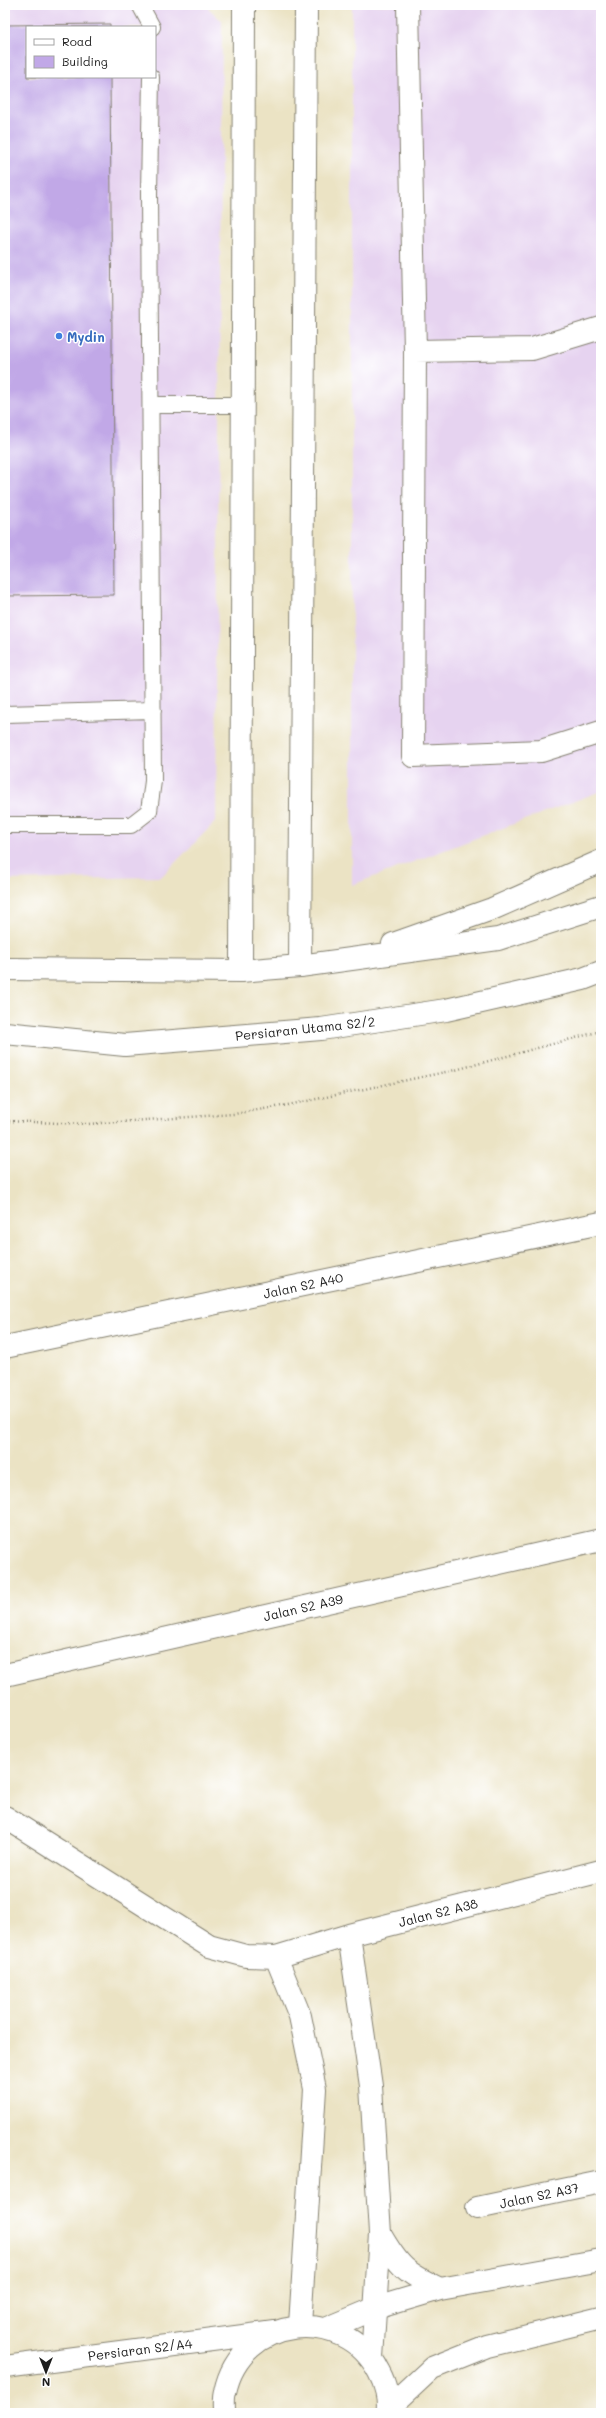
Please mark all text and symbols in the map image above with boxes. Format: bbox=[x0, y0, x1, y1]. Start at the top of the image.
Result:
legend bbox=[26, 26, 156, 78]
text: Road bbox=[62, 33, 92, 49]
text: Building bbox=[62, 53, 108, 69]
place label: Mydin bbox=[67, 328, 105, 346]
marker: Mydin bbox=[54, 331, 64, 341]
street label: Persiaran Utama S2/2 bbox=[234, 1012, 376, 1044]
street label: Jalan S2 A40 bbox=[261, 1268, 345, 1302]
street label: Jalan S2 A39 bbox=[262, 1590, 345, 1624]
street label: Jalan S2 A38 bbox=[397, 1894, 480, 1930]
street label: Jalan S2 A37 bbox=[498, 2178, 580, 2212]
street label: Persiaran S2/A4 bbox=[87, 2334, 193, 2364]
north arrow bbox=[26, 2352, 66, 2392]
text: N bbox=[42, 2375, 50, 2390]

